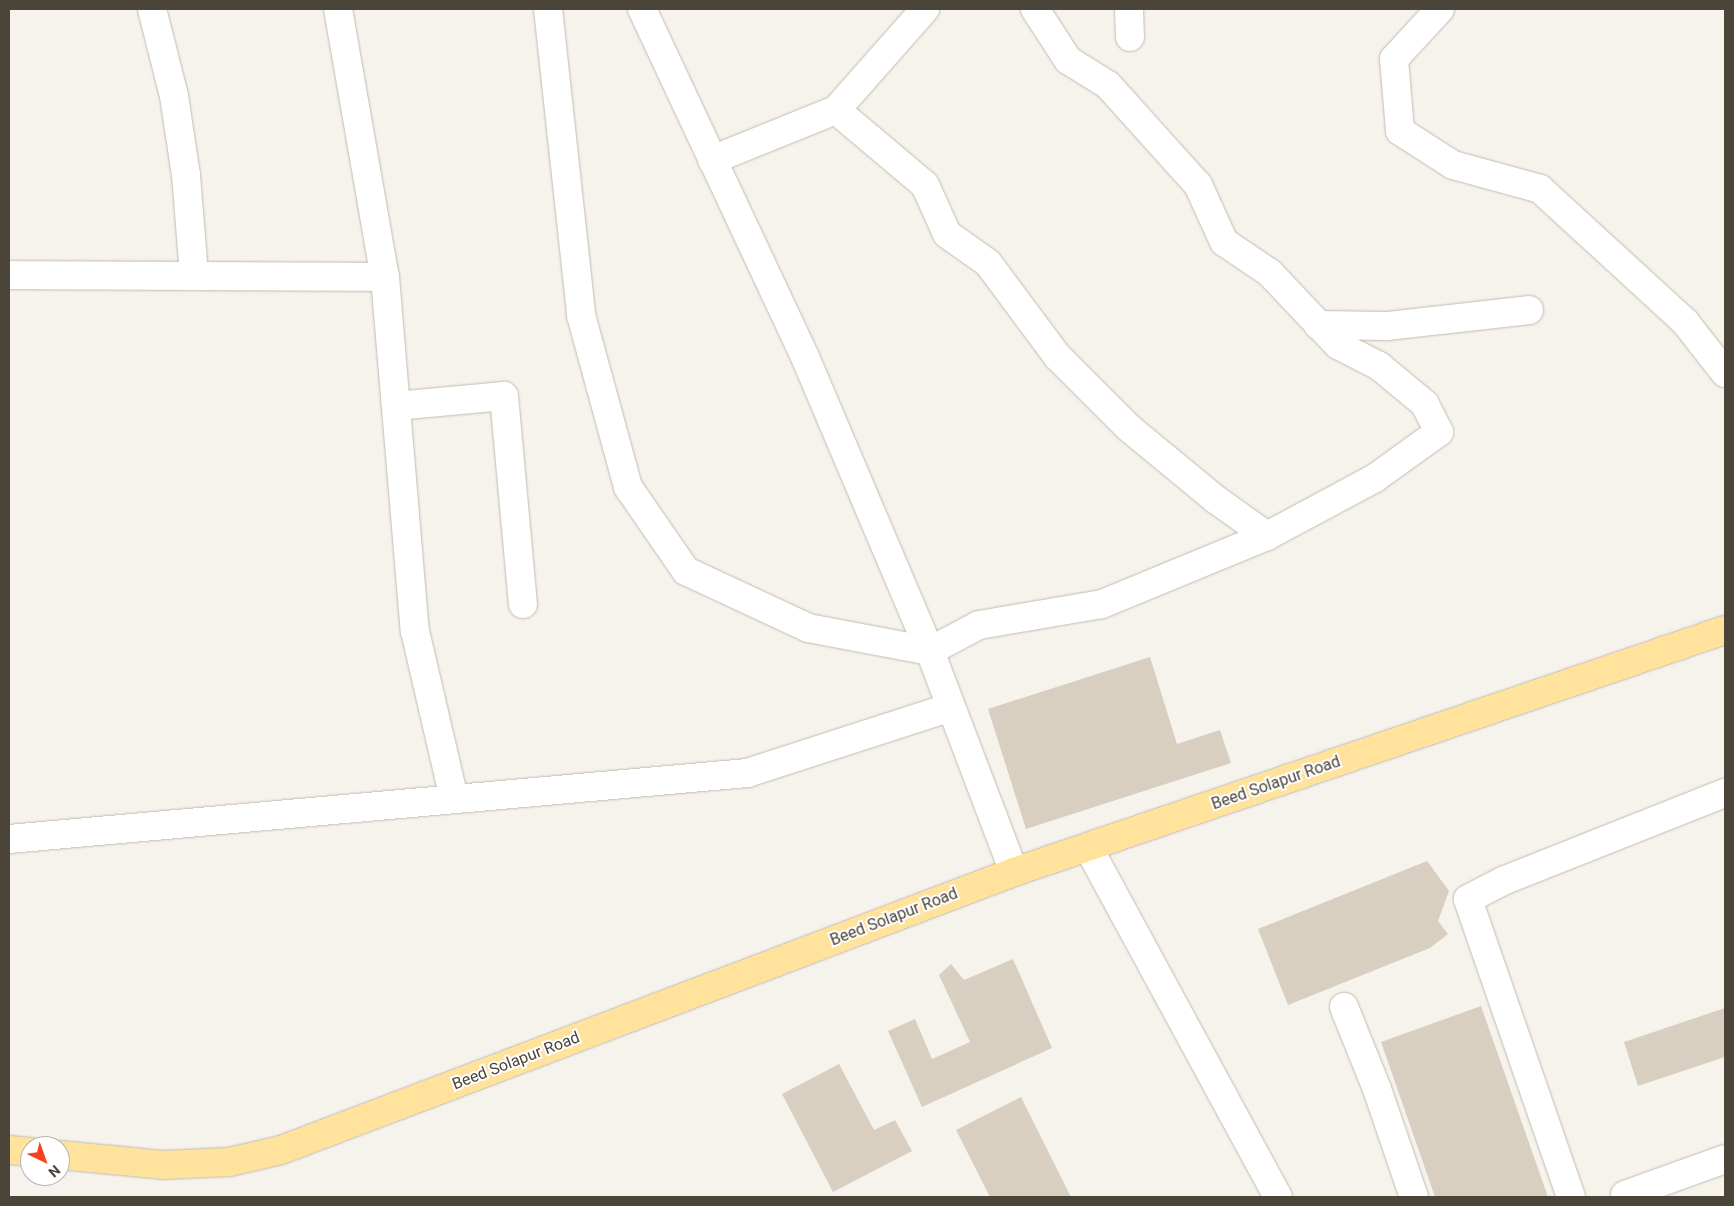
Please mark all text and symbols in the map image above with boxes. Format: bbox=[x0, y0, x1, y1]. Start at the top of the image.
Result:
street label: Beed Solapur Road bbox=[1209, 752, 1343, 814]
street label: Beed Solapur Road bbox=[828, 884, 960, 950]
street label: Beed Solapur Road bbox=[450, 1028, 582, 1094]
north arrow bbox=[20, 1136, 70, 1186]
text: N bbox=[45, 1162, 63, 1181]

